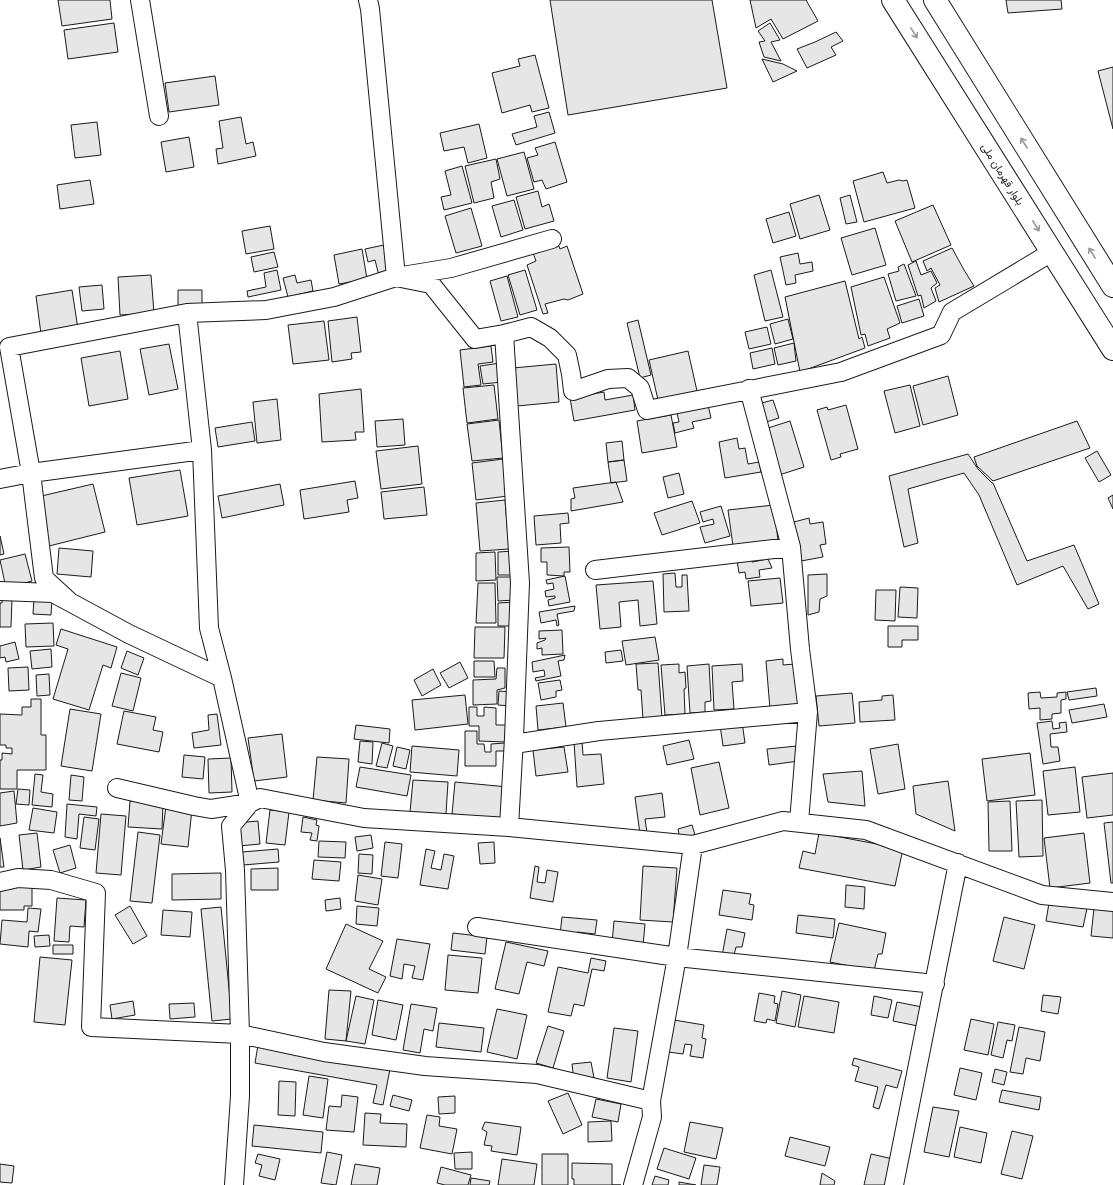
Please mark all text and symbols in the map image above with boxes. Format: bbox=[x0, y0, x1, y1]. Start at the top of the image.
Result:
one-way arrow bbox=[910, 27, 918, 39]
one-way arrow bbox=[1020, 138, 1028, 149]
street label: بلوار قهرمان ملی bbox=[978, 140, 1028, 208]
one-way arrow bbox=[1031, 220, 1040, 231]
one-way arrow bbox=[1088, 247, 1096, 259]

